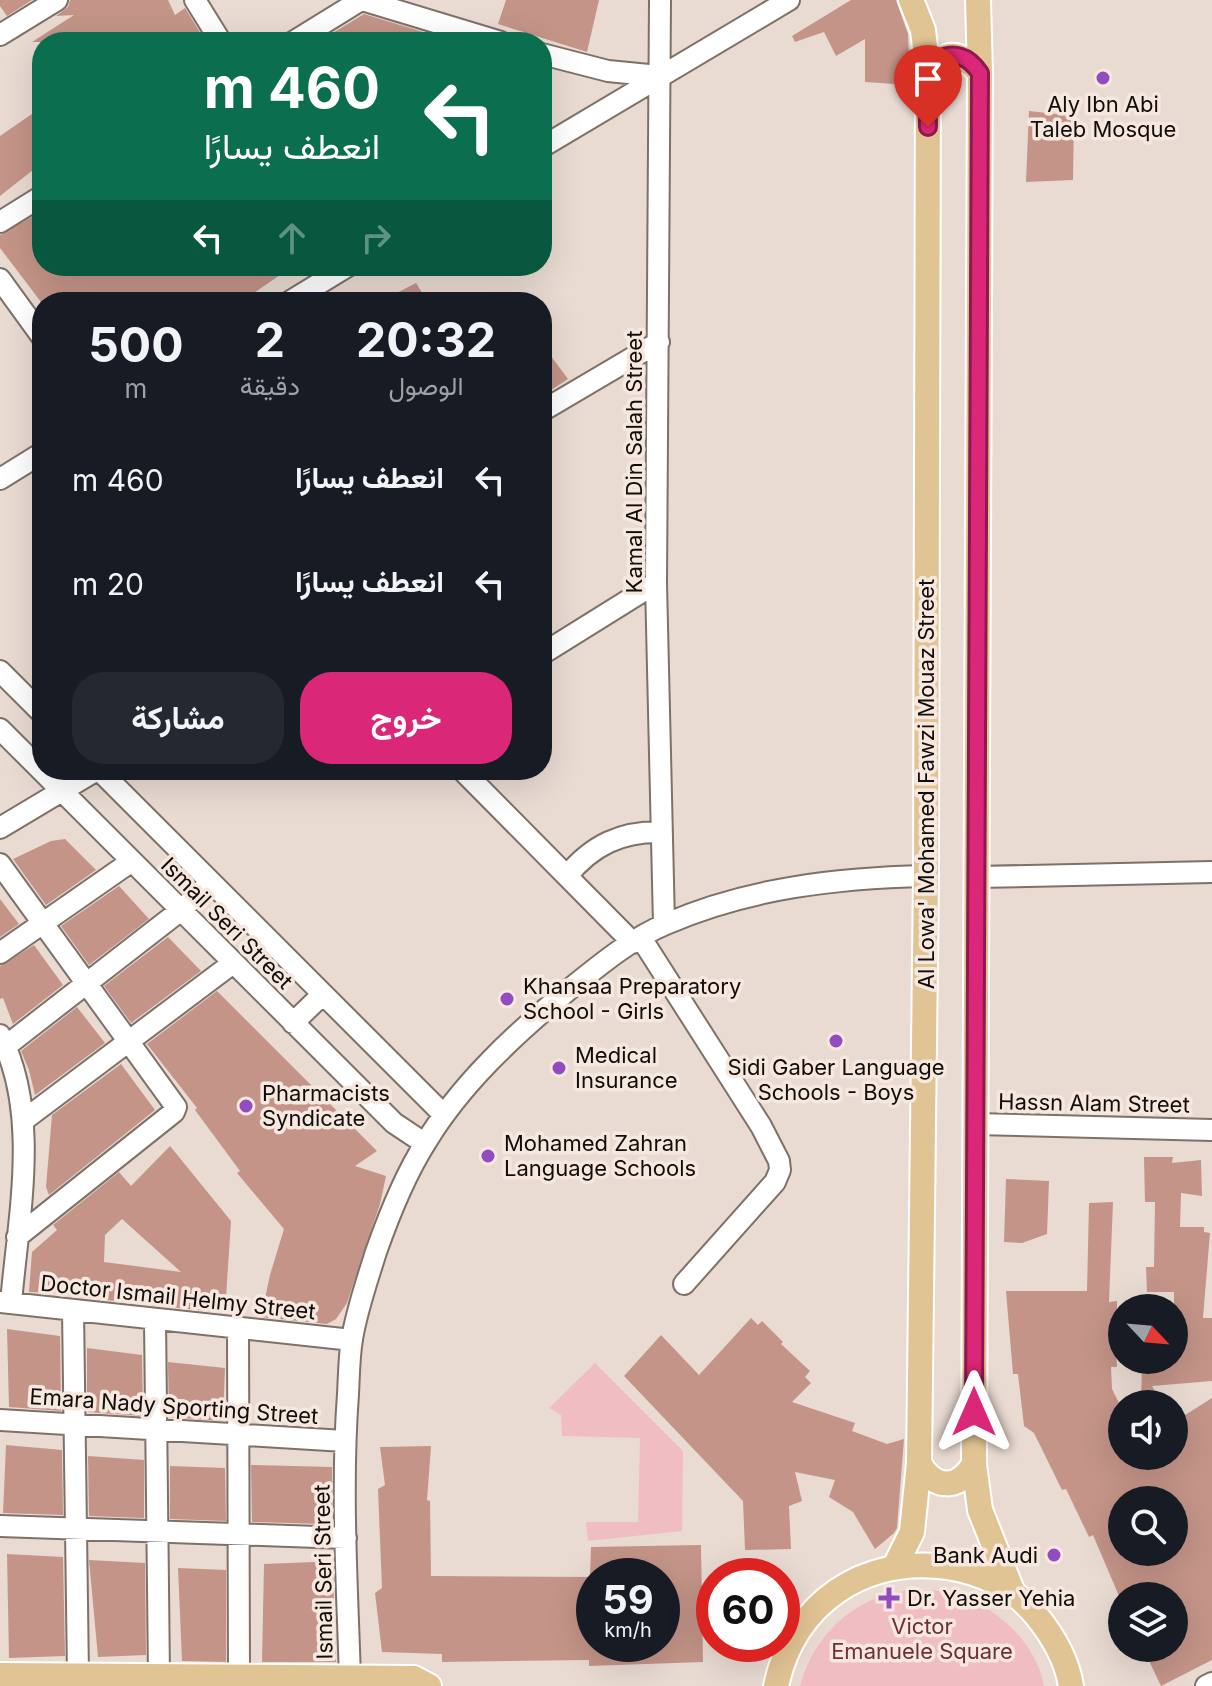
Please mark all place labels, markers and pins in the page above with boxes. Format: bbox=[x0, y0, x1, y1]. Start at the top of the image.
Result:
pin bbox=[894, 45, 962, 127]
marker: Aly Ibn Abi Taleb Mosque bbox=[1094, 69, 1112, 87]
place label: Aly Ibn Abi Taleb Mosque bbox=[1030, 91, 1176, 142]
place label: Khansaa Preparatory School - Girls bbox=[523, 973, 741, 1024]
marker: Khansaa Preparatory School - Girls bbox=[498, 990, 516, 1008]
marker: Sidi Gaber Language Schools - Boys bbox=[827, 1032, 845, 1050]
place label: Medical Insurance bbox=[575, 1042, 678, 1093]
place label: Sidi Gaber Language Schools - Boys bbox=[728, 1054, 944, 1105]
marker: Medical Insurance bbox=[550, 1059, 568, 1077]
place label: Pharmacists Syndicate bbox=[262, 1080, 390, 1131]
marker: Pharmacists Syndicate bbox=[237, 1097, 255, 1115]
place label: Mohamed Zahran Language Schools bbox=[504, 1130, 696, 1181]
marker: Mohamed Zahran Language Schools bbox=[479, 1147, 497, 1165]
place label: Bank Audi bbox=[933, 1542, 1038, 1568]
marker: Bank Audi bbox=[1045, 1546, 1063, 1564]
place label: Dr. Yasser Yehia bbox=[907, 1585, 1075, 1611]
marker: Dr. Yasser Yehia bbox=[878, 1587, 900, 1609]

